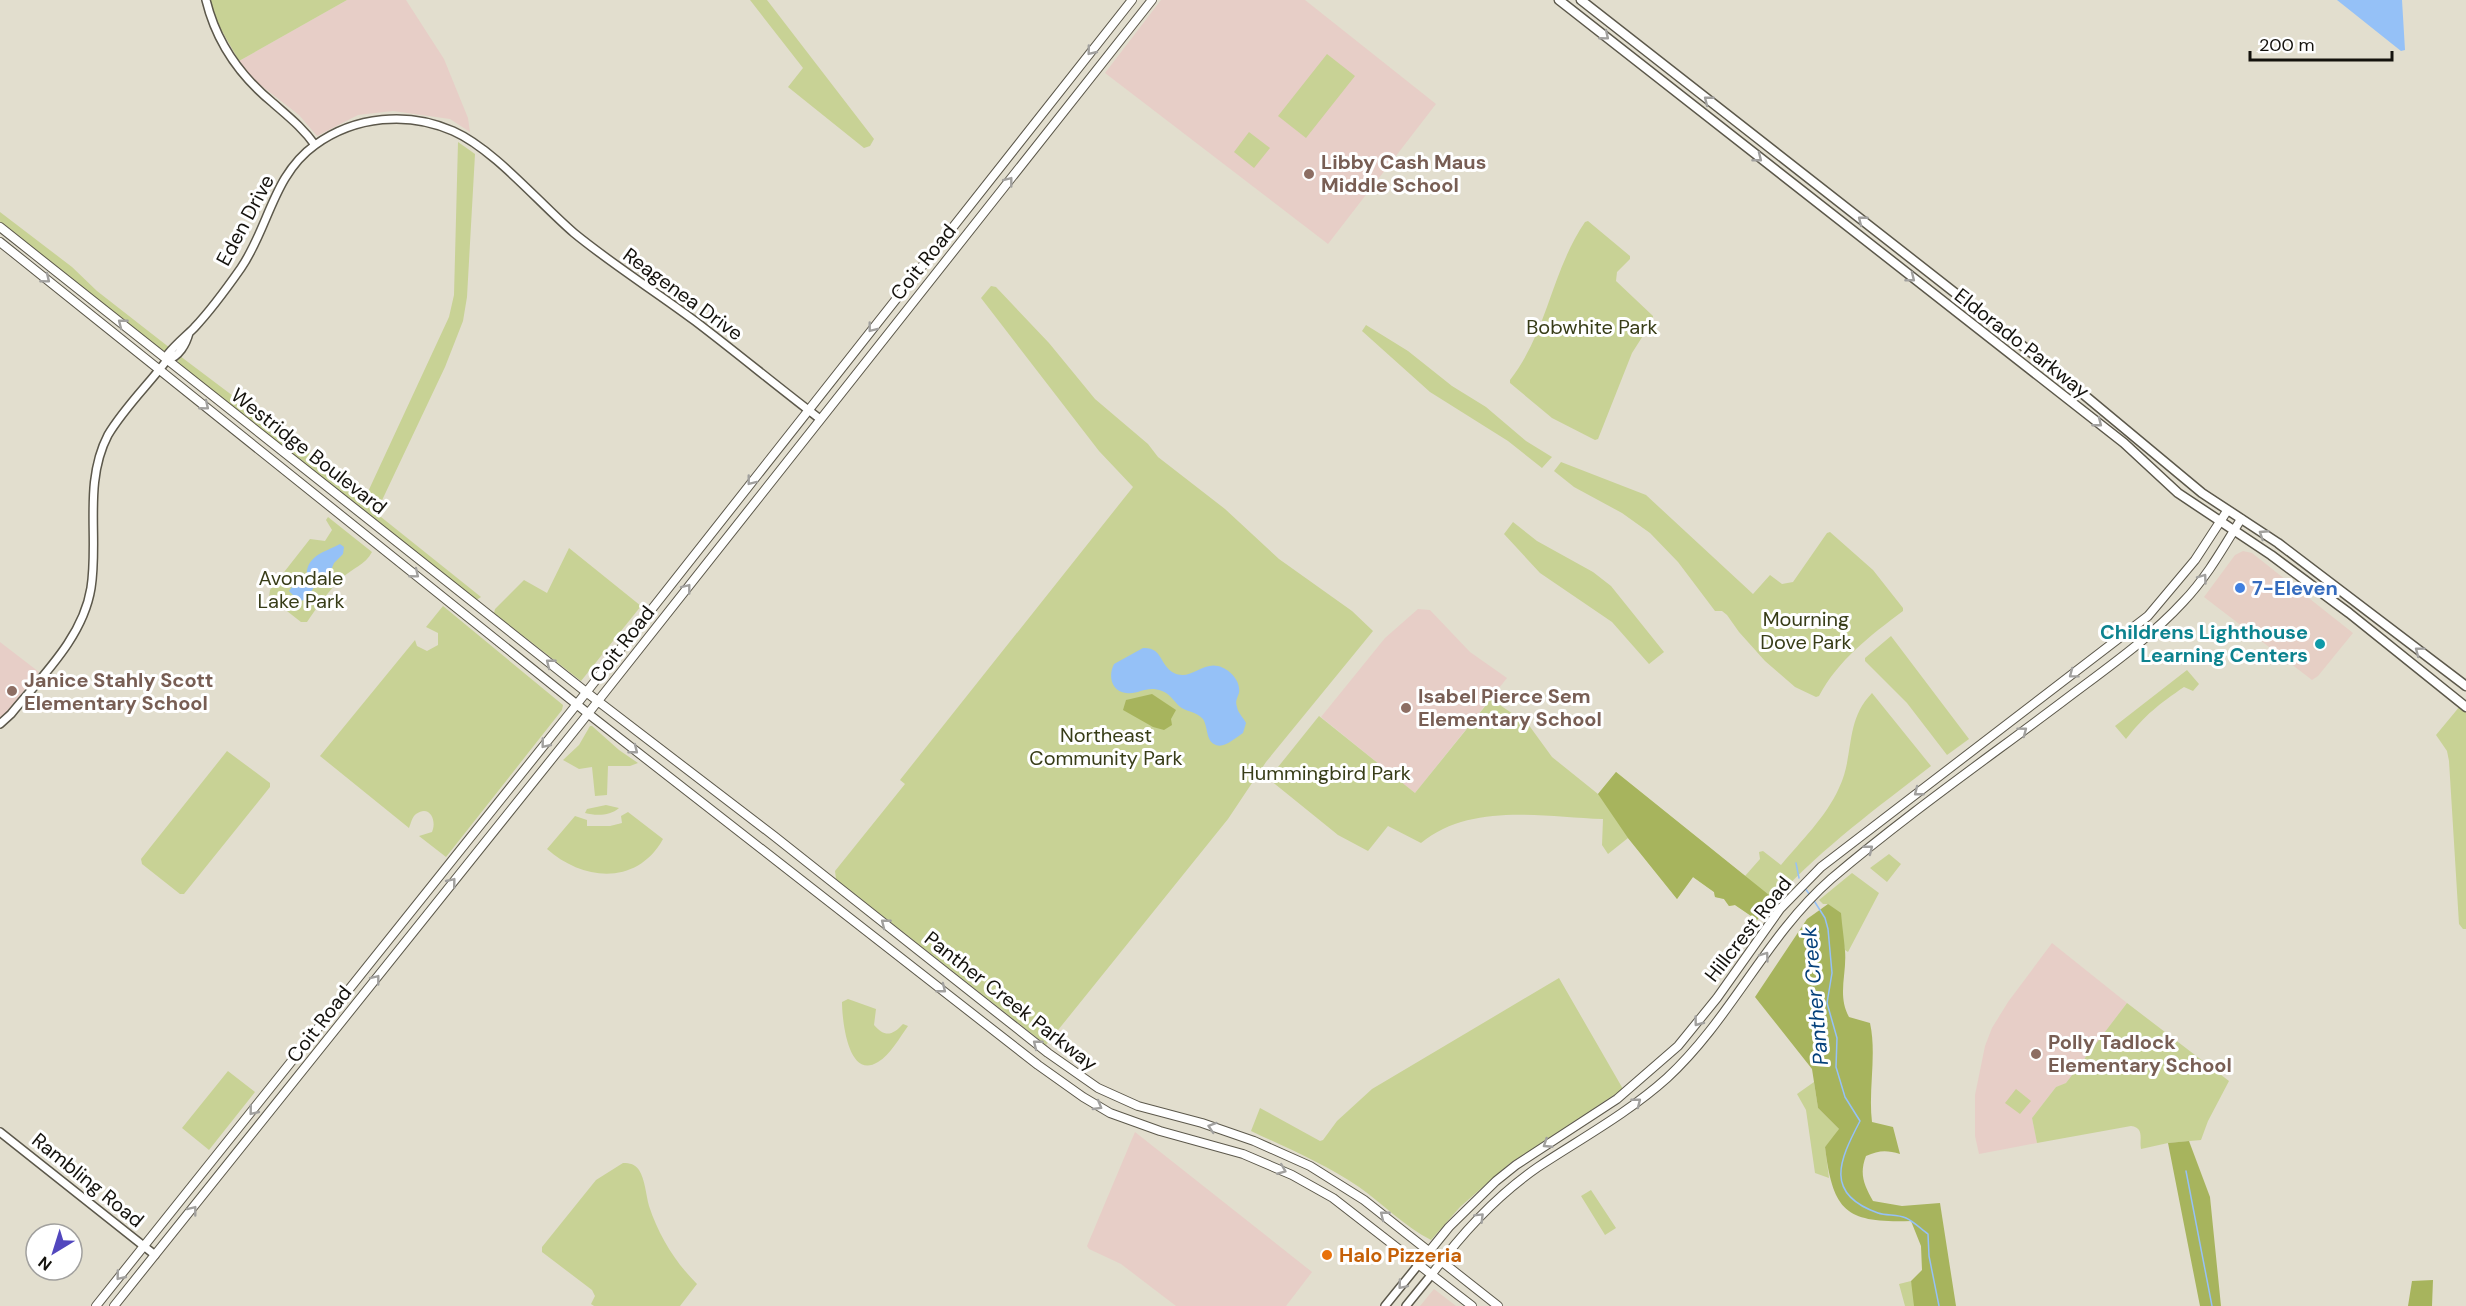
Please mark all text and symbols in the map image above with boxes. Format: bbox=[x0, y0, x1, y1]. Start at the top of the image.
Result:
scale bar bbox=[2250, 24, 2392, 62]
one-way arrow bbox=[1598, 29, 1609, 40]
text: 200 m bbox=[2259, 33, 2315, 57]
one-way arrow bbox=[1087, 45, 1098, 56]
one-way arrow bbox=[1704, 96, 1715, 107]
place label: Libby Cash Maus Middle School bbox=[1321, 149, 1486, 198]
one-way arrow bbox=[1751, 150, 1762, 161]
marker: Libby Cash Maus Middle School bbox=[1302, 167, 1316, 181]
street label: Eden Drive bbox=[210, 170, 280, 270]
one-way arrow bbox=[1001, 177, 1012, 188]
one-way arrow bbox=[1857, 217, 1868, 228]
street label: Coit Road bbox=[884, 219, 962, 305]
street label: Reagenea Drive bbox=[618, 242, 748, 346]
one-way arrow bbox=[1905, 270, 1916, 281]
one-way arrow bbox=[39, 271, 50, 282]
street label: Eldorado Parkway bbox=[1949, 282, 2095, 404]
park label: Bobwhite Park bbox=[1526, 314, 1658, 340]
one-way arrow bbox=[117, 320, 128, 331]
one-way arrow bbox=[868, 322, 879, 333]
street label: Westridge Boulevard bbox=[226, 382, 392, 520]
one-way arrow bbox=[199, 399, 210, 410]
one-way arrow bbox=[2092, 416, 2103, 427]
one-way arrow bbox=[747, 475, 758, 486]
one-way arrow bbox=[2259, 530, 2270, 541]
park label: Avondale Lake Park bbox=[258, 565, 344, 614]
one-way arrow bbox=[408, 567, 419, 578]
one-way arrow bbox=[2196, 573, 2207, 584]
place label: 7-Eleven bbox=[2252, 575, 2338, 601]
marker: 7-Eleven bbox=[2233, 581, 2247, 595]
one-way arrow bbox=[679, 584, 690, 595]
street label: Coit Road bbox=[584, 600, 660, 688]
park label: Mourning Dove Park bbox=[1760, 606, 1852, 655]
place label: Childrens Lighthouse Learning Centers bbox=[2100, 619, 2308, 668]
marker: Childrens Lighthouse Learning Centers bbox=[2313, 637, 2327, 651]
one-way arrow bbox=[2415, 647, 2426, 658]
one-way arrow bbox=[545, 660, 556, 671]
one-way arrow bbox=[2068, 666, 2079, 677]
place label: Janice Stahly Scott Elementary School bbox=[24, 667, 214, 716]
place label: Isabel Pierce Sem Elementary School bbox=[1418, 683, 1602, 732]
marker: Janice Stahly Scott Elementary School bbox=[5, 684, 19, 698]
marker: Isabel Pierce Sem Elementary School bbox=[1399, 701, 1413, 715]
park label: Northeast Community Park bbox=[1029, 722, 1183, 771]
one-way arrow bbox=[2017, 727, 2028, 738]
one-way arrow bbox=[541, 737, 552, 748]
one-way arrow bbox=[627, 742, 638, 753]
park label: Hummingbird Park bbox=[1241, 760, 1411, 786]
one-way arrow bbox=[1913, 784, 1924, 795]
one-way arrow bbox=[1862, 846, 1873, 857]
street label: Hillcrest Road bbox=[1699, 871, 1797, 987]
one-way arrow bbox=[445, 878, 456, 889]
one-way arrow bbox=[880, 920, 891, 931]
street label: Panther Creek Parkway bbox=[919, 925, 1103, 1077]
water label: Panther Creek bbox=[1795, 925, 1835, 1066]
one-way arrow bbox=[1758, 952, 1769, 963]
one-way arrow bbox=[368, 975, 379, 986]
street label: Coit Road bbox=[281, 980, 357, 1068]
one-way arrow bbox=[935, 982, 946, 993]
one-way arrow bbox=[1694, 1015, 1705, 1026]
place label: Polly Tadlock Elementary School bbox=[2048, 1029, 2232, 1078]
one-way arrow bbox=[1033, 1041, 1044, 1052]
marker: Polly Tadlock Elementary School bbox=[2029, 1047, 2043, 1061]
one-way arrow bbox=[1630, 1098, 1641, 1109]
one-way arrow bbox=[1092, 1099, 1102, 1110]
one-way arrow bbox=[249, 1104, 260, 1115]
one-way arrow bbox=[1207, 1121, 1218, 1134]
street label: Rambling Road bbox=[27, 1127, 149, 1233]
one-way arrow bbox=[1543, 1137, 1554, 1148]
one-way arrow bbox=[1275, 1163, 1286, 1175]
one-way arrow bbox=[185, 1205, 196, 1216]
one-way arrow bbox=[1380, 1212, 1391, 1223]
one-way arrow bbox=[1473, 1213, 1484, 1223]
north arrow bbox=[24, 1222, 84, 1282]
place label: Halo Pizzeria bbox=[1339, 1242, 1462, 1268]
marker: Halo Pizzeria bbox=[1320, 1248, 1334, 1262]
text: N bbox=[34, 1252, 56, 1275]
one-way arrow bbox=[116, 1269, 127, 1280]
one-way arrow bbox=[1398, 1278, 1409, 1289]

